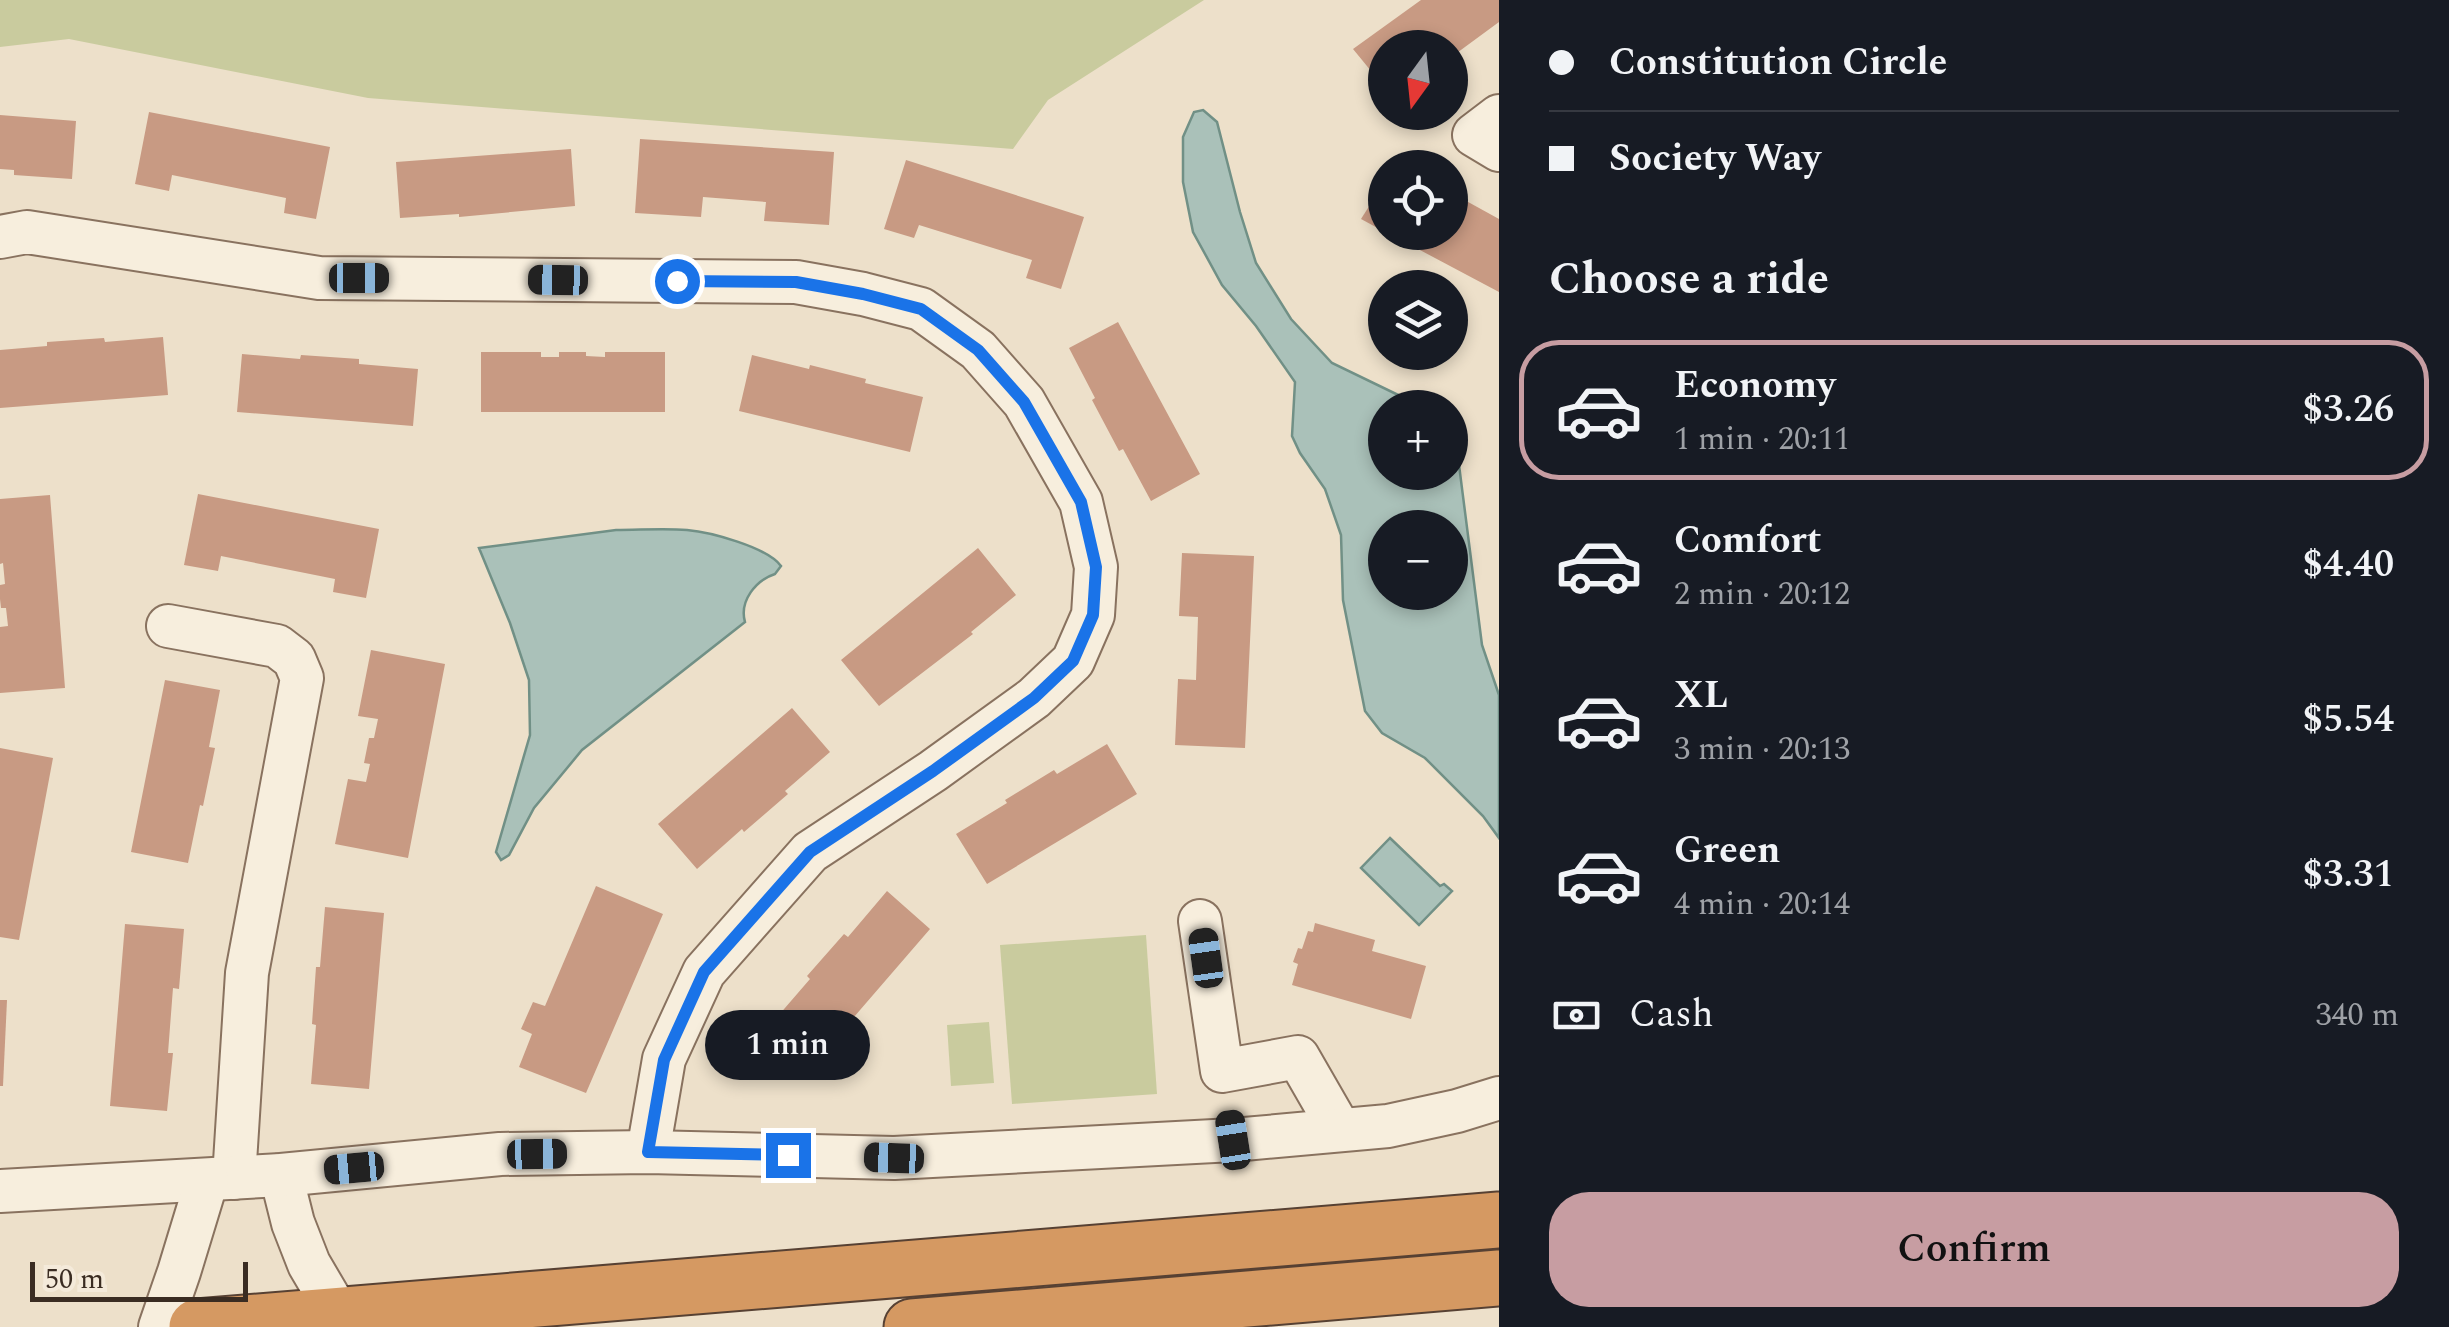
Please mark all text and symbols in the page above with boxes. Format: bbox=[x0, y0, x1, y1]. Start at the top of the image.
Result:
north arrow bbox=[1368, 30, 1468, 130]
map controls bbox=[1368, 30, 1468, 610]
text: Constitution Circle bbox=[1609, 34, 1947, 92]
text: Society Way bbox=[1609, 130, 1821, 188]
button: locate bbox=[1368, 150, 1468, 250]
text: Choose a ride bbox=[1549, 245, 1829, 314]
route start bbox=[655, 259, 700, 304]
car bbox=[329, 263, 389, 293]
car bbox=[528, 264, 588, 296]
button: layers bbox=[1368, 270, 1468, 370]
text: Economy bbox=[1674, 357, 1835, 415]
icon: car bbox=[1554, 365, 1644, 455]
text: $3.26 bbox=[2303, 381, 2394, 439]
button: + bbox=[1368, 390, 1468, 490]
text: 1 min · 20:11 bbox=[1674, 415, 1850, 464]
button: − bbox=[1368, 510, 1468, 610]
text: Comfort bbox=[1674, 512, 1821, 570]
icon: car bbox=[1554, 520, 1644, 610]
text: $4.40 bbox=[2303, 536, 2394, 594]
text: 2 min · 20:12 bbox=[1674, 570, 1850, 619]
text: XL bbox=[1674, 667, 1728, 725]
icon: car bbox=[1554, 675, 1644, 765]
text: $5.54 bbox=[2303, 691, 2394, 749]
text: 3 min · 20:13 bbox=[1674, 725, 1850, 774]
text: Green bbox=[1674, 822, 1781, 880]
icon: car bbox=[1554, 830, 1644, 920]
text: $3.31 bbox=[2303, 846, 2394, 904]
text: 4 min · 20:14 bbox=[1674, 880, 1850, 929]
car bbox=[1187, 926, 1225, 990]
text: Cash bbox=[1629, 986, 1714, 1044]
icon: cash bbox=[1549, 988, 1604, 1043]
text: 340 m bbox=[2315, 991, 2399, 1040]
callout: 1 min bbox=[706, 1010, 870, 1080]
text: 1 min bbox=[746, 1020, 829, 1069]
car bbox=[1213, 1108, 1253, 1172]
route end bbox=[766, 1133, 811, 1178]
car bbox=[507, 1138, 567, 1170]
car bbox=[863, 1142, 925, 1174]
car bbox=[323, 1150, 385, 1186]
button: Confirm bbox=[1549, 1192, 2399, 1307]
scale bar bbox=[30, 1257, 248, 1302]
text: 50 m bbox=[45, 1258, 104, 1301]

